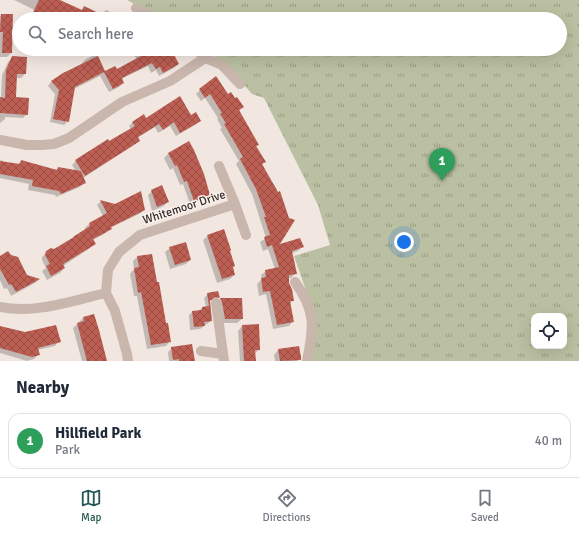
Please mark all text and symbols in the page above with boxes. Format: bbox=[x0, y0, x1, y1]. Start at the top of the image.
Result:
search box bbox=[12, 12, 567, 56]
icon: search bbox=[26, 23, 48, 45]
text: Search here bbox=[58, 25, 134, 43]
pin: 1 bbox=[429, 148, 455, 181]
street label: Whitemoor Drive bbox=[141, 187, 227, 228]
your location bbox=[394, 232, 414, 252]
map controls bbox=[531, 313, 567, 349]
button: locate bbox=[531, 313, 567, 349]
text: Nearby bbox=[16, 377, 69, 398]
text: Hillfield Park bbox=[55, 424, 141, 442]
text: 1 bbox=[26, 433, 34, 449]
text: 40 m bbox=[535, 433, 562, 449]
text: Park bbox=[55, 442, 80, 458]
tab: Map bbox=[80, 487, 102, 524]
tab: Directions bbox=[263, 487, 311, 524]
tab: Saved bbox=[471, 487, 499, 524]

